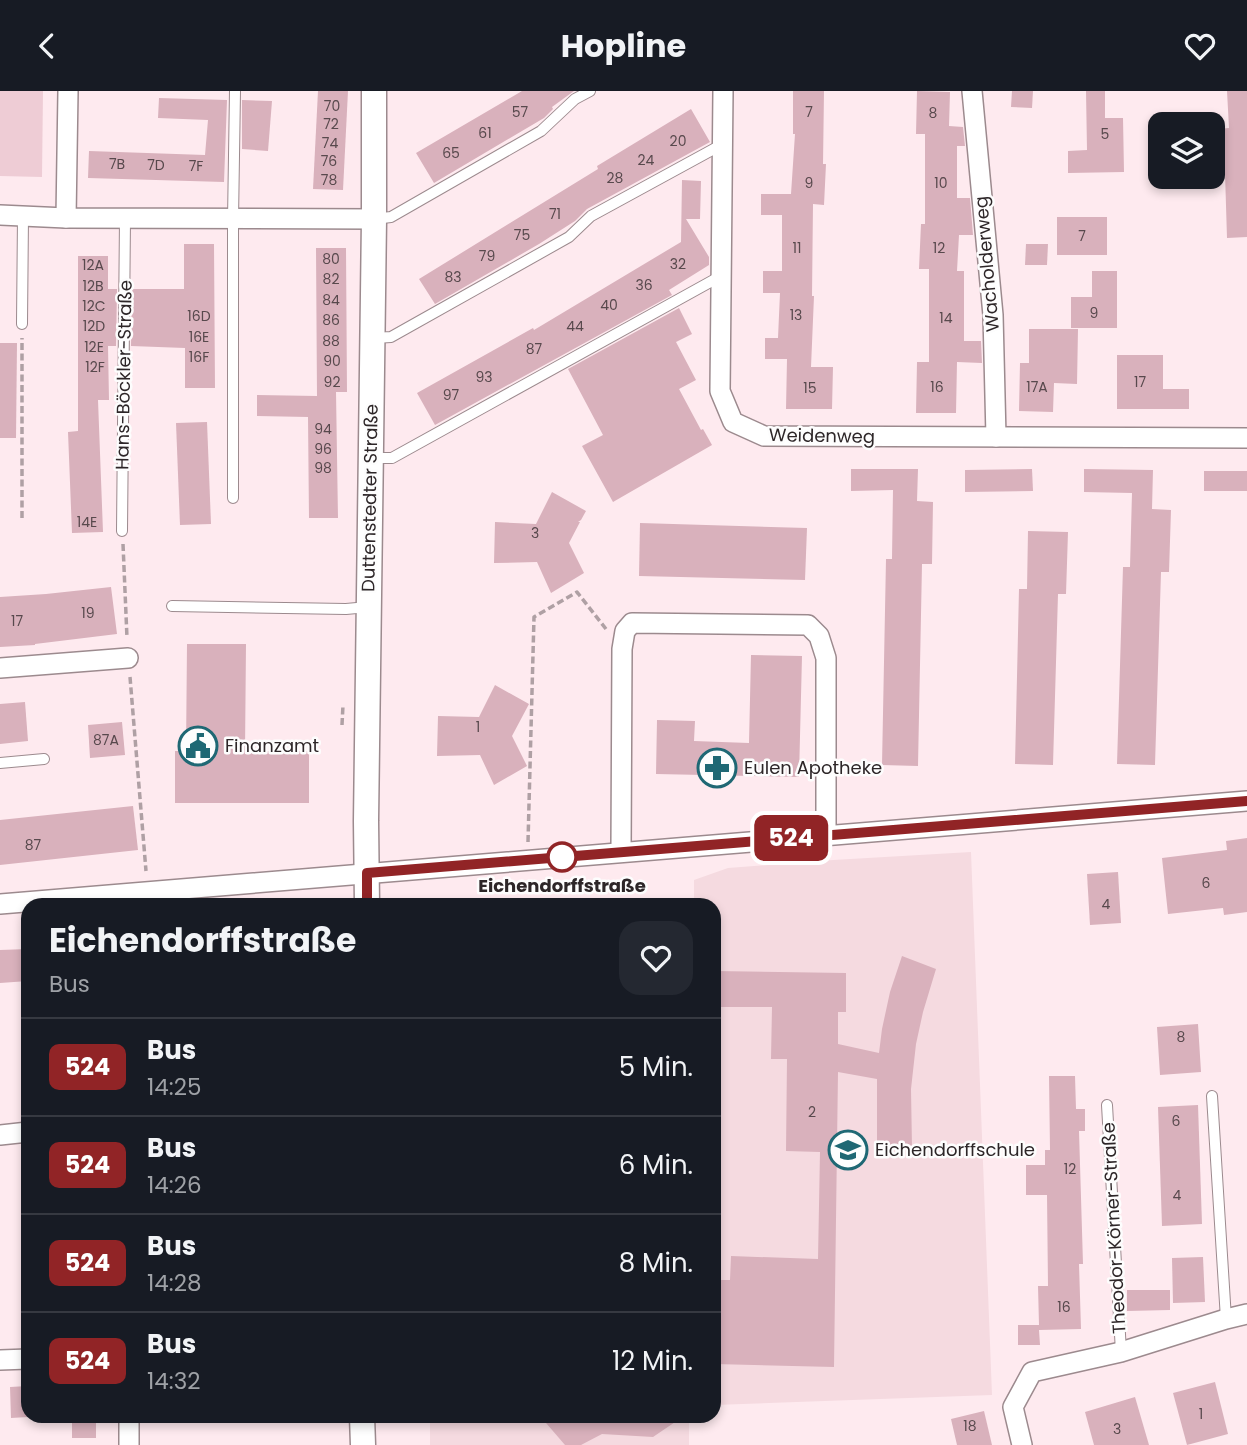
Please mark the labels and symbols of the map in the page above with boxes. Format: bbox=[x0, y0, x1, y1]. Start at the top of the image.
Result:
house number: 70 bbox=[324, 96, 340, 116]
house number: 57 bbox=[512, 102, 529, 122]
house number: 7 bbox=[805, 102, 813, 122]
house number: 8 bbox=[929, 103, 938, 123]
house number: 72 bbox=[323, 114, 339, 134]
house number: 61 bbox=[478, 123, 492, 143]
house number: 5 bbox=[1101, 124, 1109, 144]
house number: 20 bbox=[670, 131, 686, 151]
house number: 74 bbox=[322, 133, 338, 153]
house number: 65 bbox=[442, 143, 460, 163]
house number: 24 bbox=[638, 150, 655, 170]
house number: 76 bbox=[321, 151, 337, 171]
house number: 7B bbox=[109, 154, 125, 174]
house number: 7D bbox=[147, 155, 165, 175]
house number: 7F bbox=[189, 156, 203, 176]
house number: 28 bbox=[607, 168, 624, 188]
house number: 78 bbox=[321, 170, 337, 190]
house number: 9 bbox=[805, 173, 813, 193]
house number: 10 bbox=[934, 173, 948, 193]
street label: Wacholderweg bbox=[968, 195, 1005, 333]
house number: 71 bbox=[549, 204, 561, 224]
house number: 75 bbox=[514, 225, 530, 245]
house number: 7 bbox=[1078, 226, 1086, 246]
house number: 11 bbox=[793, 238, 801, 258]
house number: 12 bbox=[933, 238, 945, 258]
house number: 79 bbox=[479, 246, 495, 266]
house number: 80 bbox=[322, 249, 340, 269]
house number: 32 bbox=[670, 254, 686, 274]
house number: 12A bbox=[82, 255, 104, 275]
house number: 83 bbox=[444, 267, 462, 287]
house number: 82 bbox=[323, 269, 339, 289]
house number: 36 bbox=[635, 275, 653, 295]
house number: 12B bbox=[82, 276, 104, 296]
street label: Hans-Böckler-Straße bbox=[109, 280, 138, 470]
house number: 84 bbox=[322, 290, 340, 310]
house number: 40 bbox=[600, 295, 618, 315]
house number: 12C bbox=[82, 296, 106, 316]
house number: 9 bbox=[1090, 303, 1098, 323]
house number: 13 bbox=[790, 305, 802, 325]
house number: 16D bbox=[187, 306, 211, 326]
house number: 14 bbox=[939, 308, 953, 328]
house number: 86 bbox=[322, 310, 340, 330]
house number: 12D bbox=[83, 316, 105, 336]
house number: 44 bbox=[566, 316, 584, 336]
house number: 16E bbox=[189, 327, 209, 347]
house number: 88 bbox=[322, 331, 340, 351]
house number: 12E bbox=[84, 337, 104, 357]
house number: 87 bbox=[526, 339, 543, 359]
house number: 16F bbox=[189, 347, 209, 367]
house number: 90 bbox=[323, 351, 341, 371]
house number: 12F bbox=[85, 357, 105, 377]
house number: 93 bbox=[475, 367, 493, 387]
house number: 92 bbox=[324, 372, 340, 392]
house number: 17 bbox=[1134, 372, 1146, 392]
house number: 16 bbox=[930, 377, 944, 397]
house number: 17A bbox=[1026, 377, 1048, 397]
house number: 15 bbox=[803, 378, 817, 398]
house number: 97 bbox=[443, 385, 460, 405]
street label: Duttenstedter Straße bbox=[355, 404, 384, 592]
house number: 94 bbox=[314, 419, 332, 439]
street label: Weidenweg bbox=[769, 422, 875, 449]
house number: 96 bbox=[314, 439, 332, 459]
house number: 98 bbox=[314, 458, 332, 478]
house number: 14E bbox=[77, 512, 97, 532]
house number: 3 bbox=[531, 523, 539, 543]
house number: 19 bbox=[81, 603, 95, 623]
house number: 17 bbox=[11, 611, 23, 631]
house number: 1 bbox=[476, 717, 480, 737]
public building icon: Finanzamt bbox=[177, 725, 219, 767]
house number: 87A bbox=[93, 730, 119, 750]
place label: Finanzamt bbox=[225, 733, 319, 758]
pharmacy icon: Eulen Apotheke bbox=[696, 747, 738, 789]
place label: Eulen Apotheke bbox=[744, 755, 882, 780]
line badge: 524 bbox=[751, 815, 831, 861]
house number: 87 bbox=[25, 835, 42, 855]
marker: Eichendorffstraße bbox=[547, 842, 577, 872]
place label: Eichendorffstraße bbox=[478, 873, 646, 898]
house number: 6 bbox=[1202, 873, 1211, 893]
house number: 4 bbox=[1102, 894, 1111, 914]
house number: 8 bbox=[1177, 1027, 1186, 1047]
house number: 2 bbox=[808, 1102, 816, 1122]
house number: 6 bbox=[1172, 1111, 1181, 1131]
street label: Theodor-Körner-Straße bbox=[1095, 1122, 1132, 1335]
school or university icon: Eichendorffschule bbox=[827, 1129, 869, 1171]
place label: Eichendorffschule bbox=[875, 1137, 1035, 1162]
house number: 12 bbox=[1064, 1159, 1076, 1179]
house number: 4 bbox=[1173, 1185, 1182, 1205]
house number: 16 bbox=[1057, 1297, 1071, 1317]
house number: 1 bbox=[1199, 1404, 1203, 1424]
house number: 18 bbox=[963, 1416, 977, 1436]
house number: 3 bbox=[1113, 1419, 1121, 1439]

